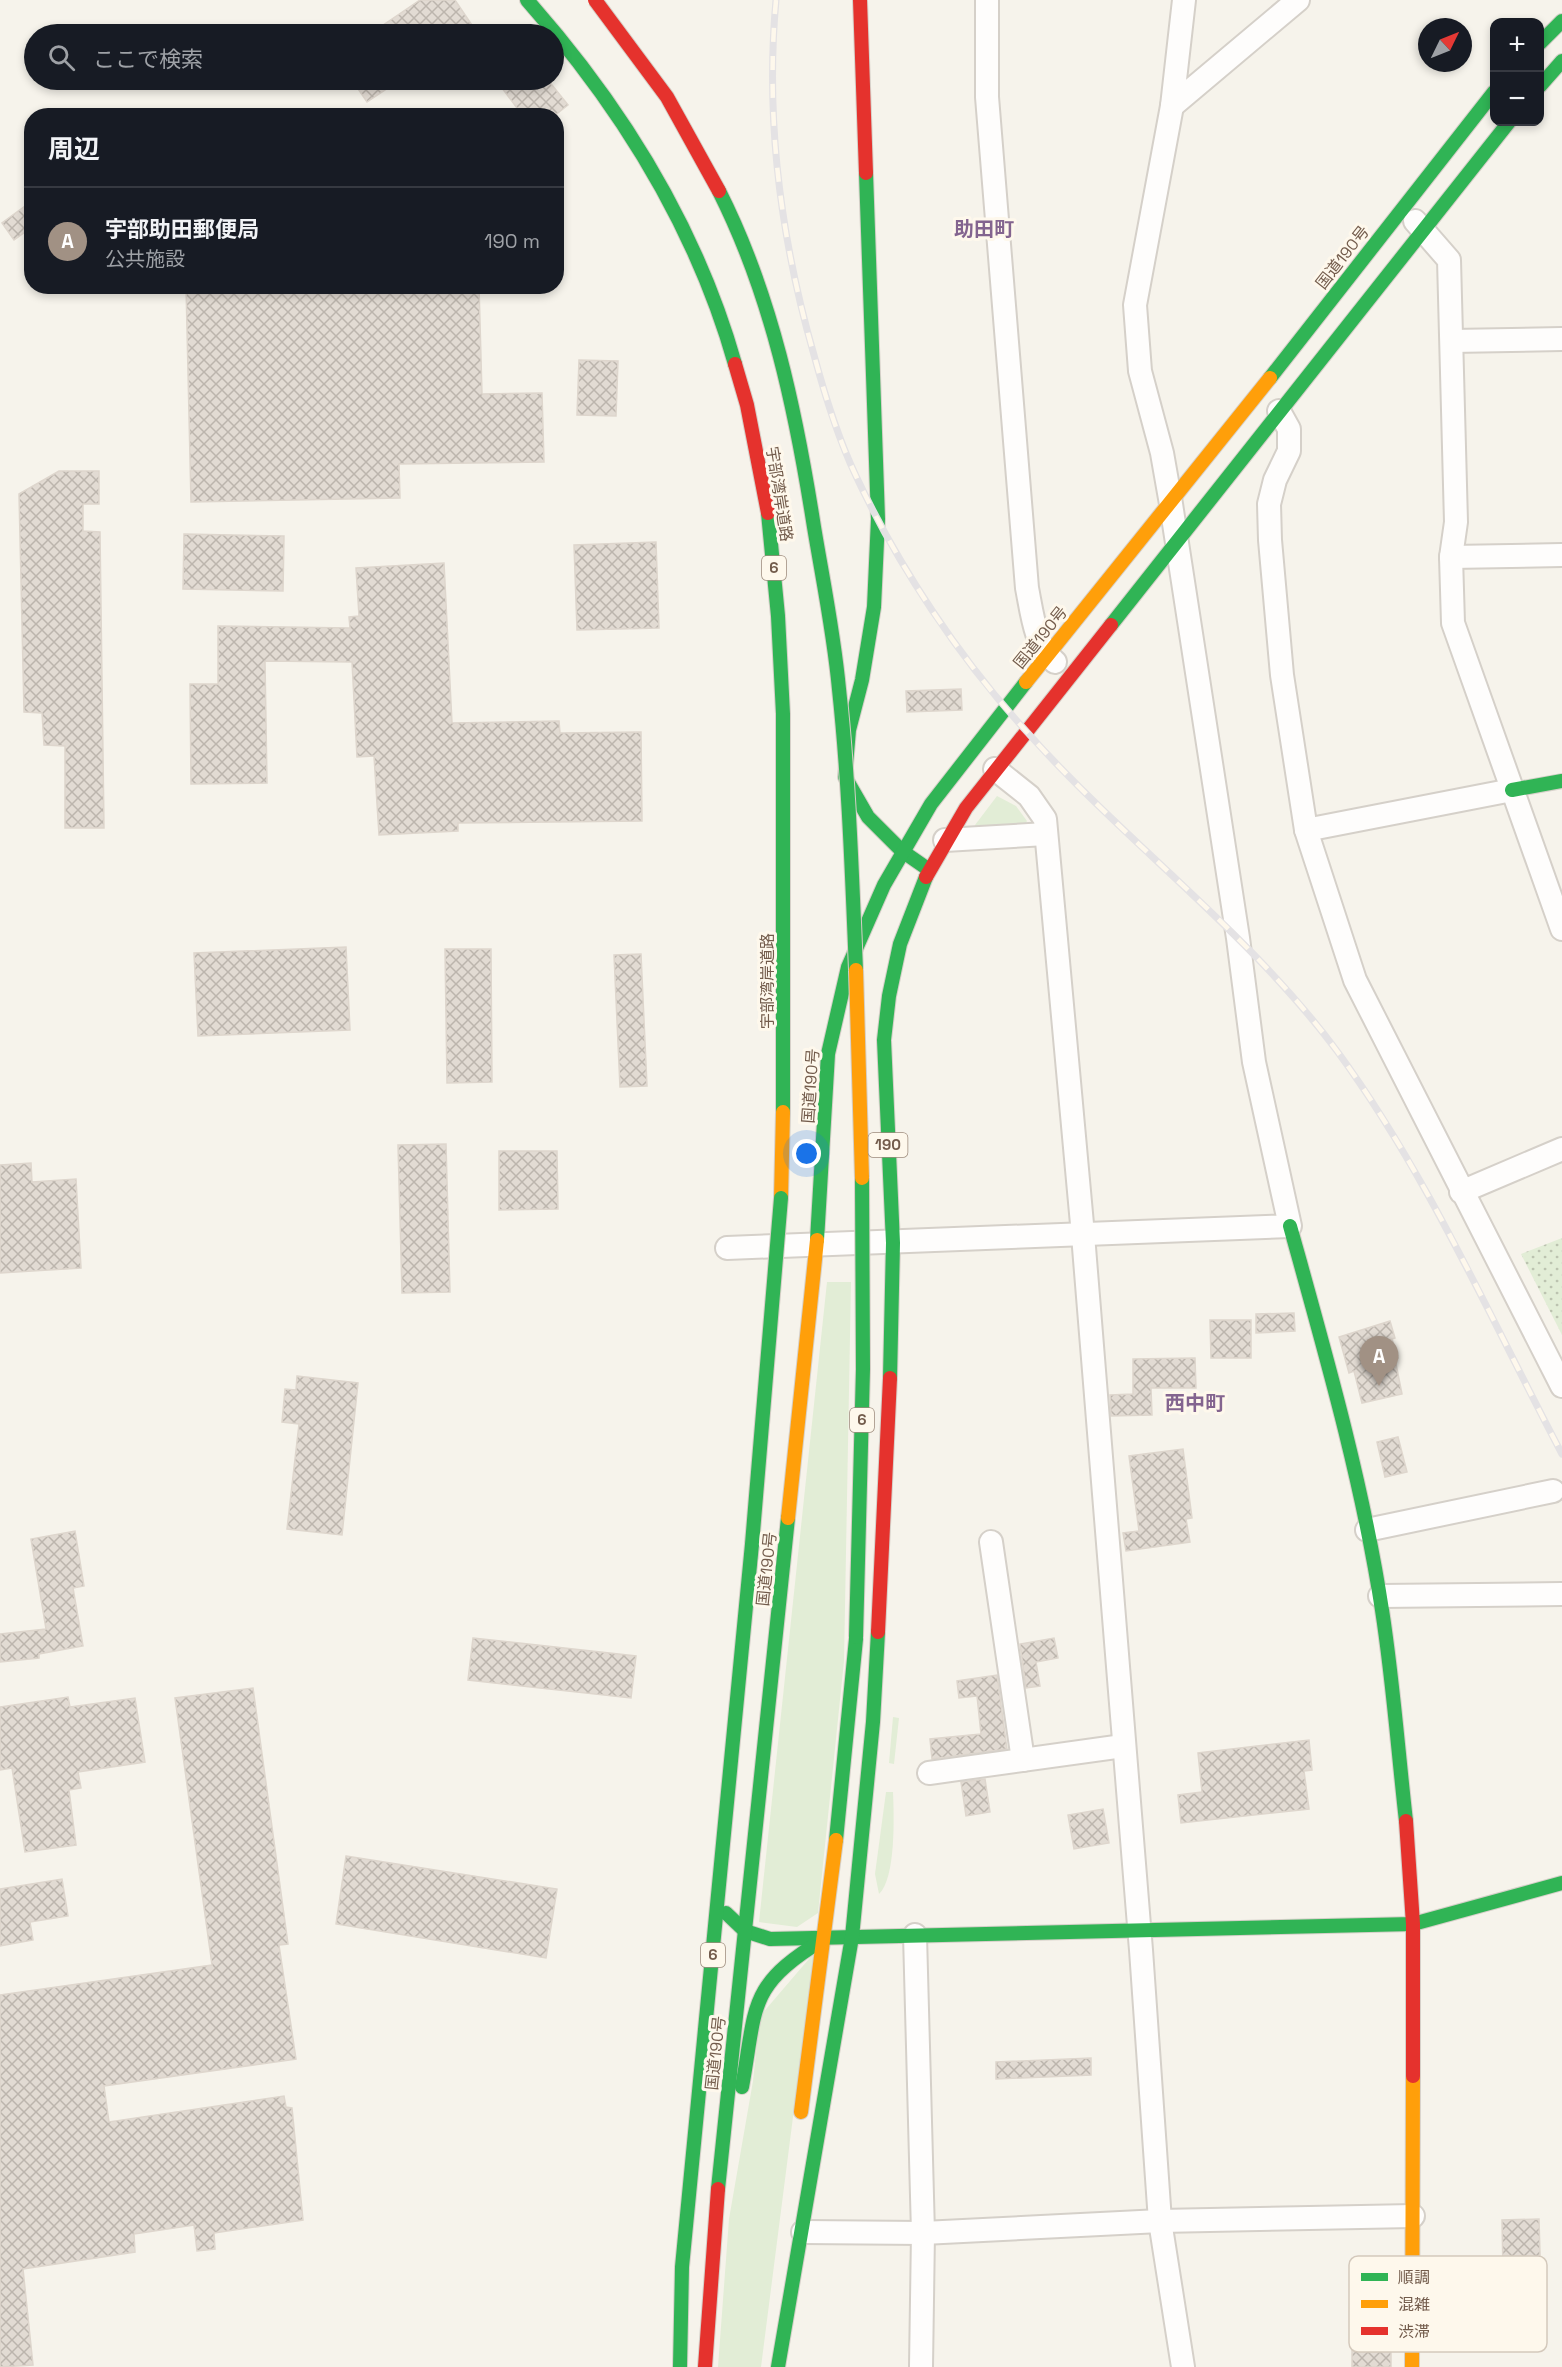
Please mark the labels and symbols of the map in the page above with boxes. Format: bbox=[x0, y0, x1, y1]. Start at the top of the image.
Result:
north arrow bbox=[1418, 18, 1472, 72]
district label: 助田町 bbox=[954, 216, 1014, 242]
street label: 国道190号 bbox=[1311, 221, 1374, 293]
street label: 宇部湾岸道路 bbox=[762, 445, 797, 543]
road number: 6 bbox=[762, 556, 786, 580]
street label: 国道190号 bbox=[1009, 602, 1072, 673]
street label: 宇部湾岸道路 bbox=[757, 933, 778, 1029]
street label: 国道190号 bbox=[797, 1048, 824, 1124]
road number: 190 bbox=[868, 1133, 908, 1157]
your location bbox=[792, 1139, 821, 1168]
pin: A bbox=[1360, 1336, 1398, 1386]
district label: 西中町 bbox=[1165, 1390, 1225, 1416]
road number: 6 bbox=[850, 1408, 874, 1432]
street label: 国道190号 bbox=[752, 1531, 781, 1607]
road number: 6 bbox=[701, 1943, 725, 1967]
street label: 国道190号 bbox=[701, 2015, 730, 2091]
legend bbox=[1349, 2256, 1547, 2352]
text: 順調 bbox=[1398, 2267, 1430, 2288]
text: 混雑 bbox=[1398, 2294, 1430, 2315]
text: 渋滞 bbox=[1398, 2321, 1430, 2342]

